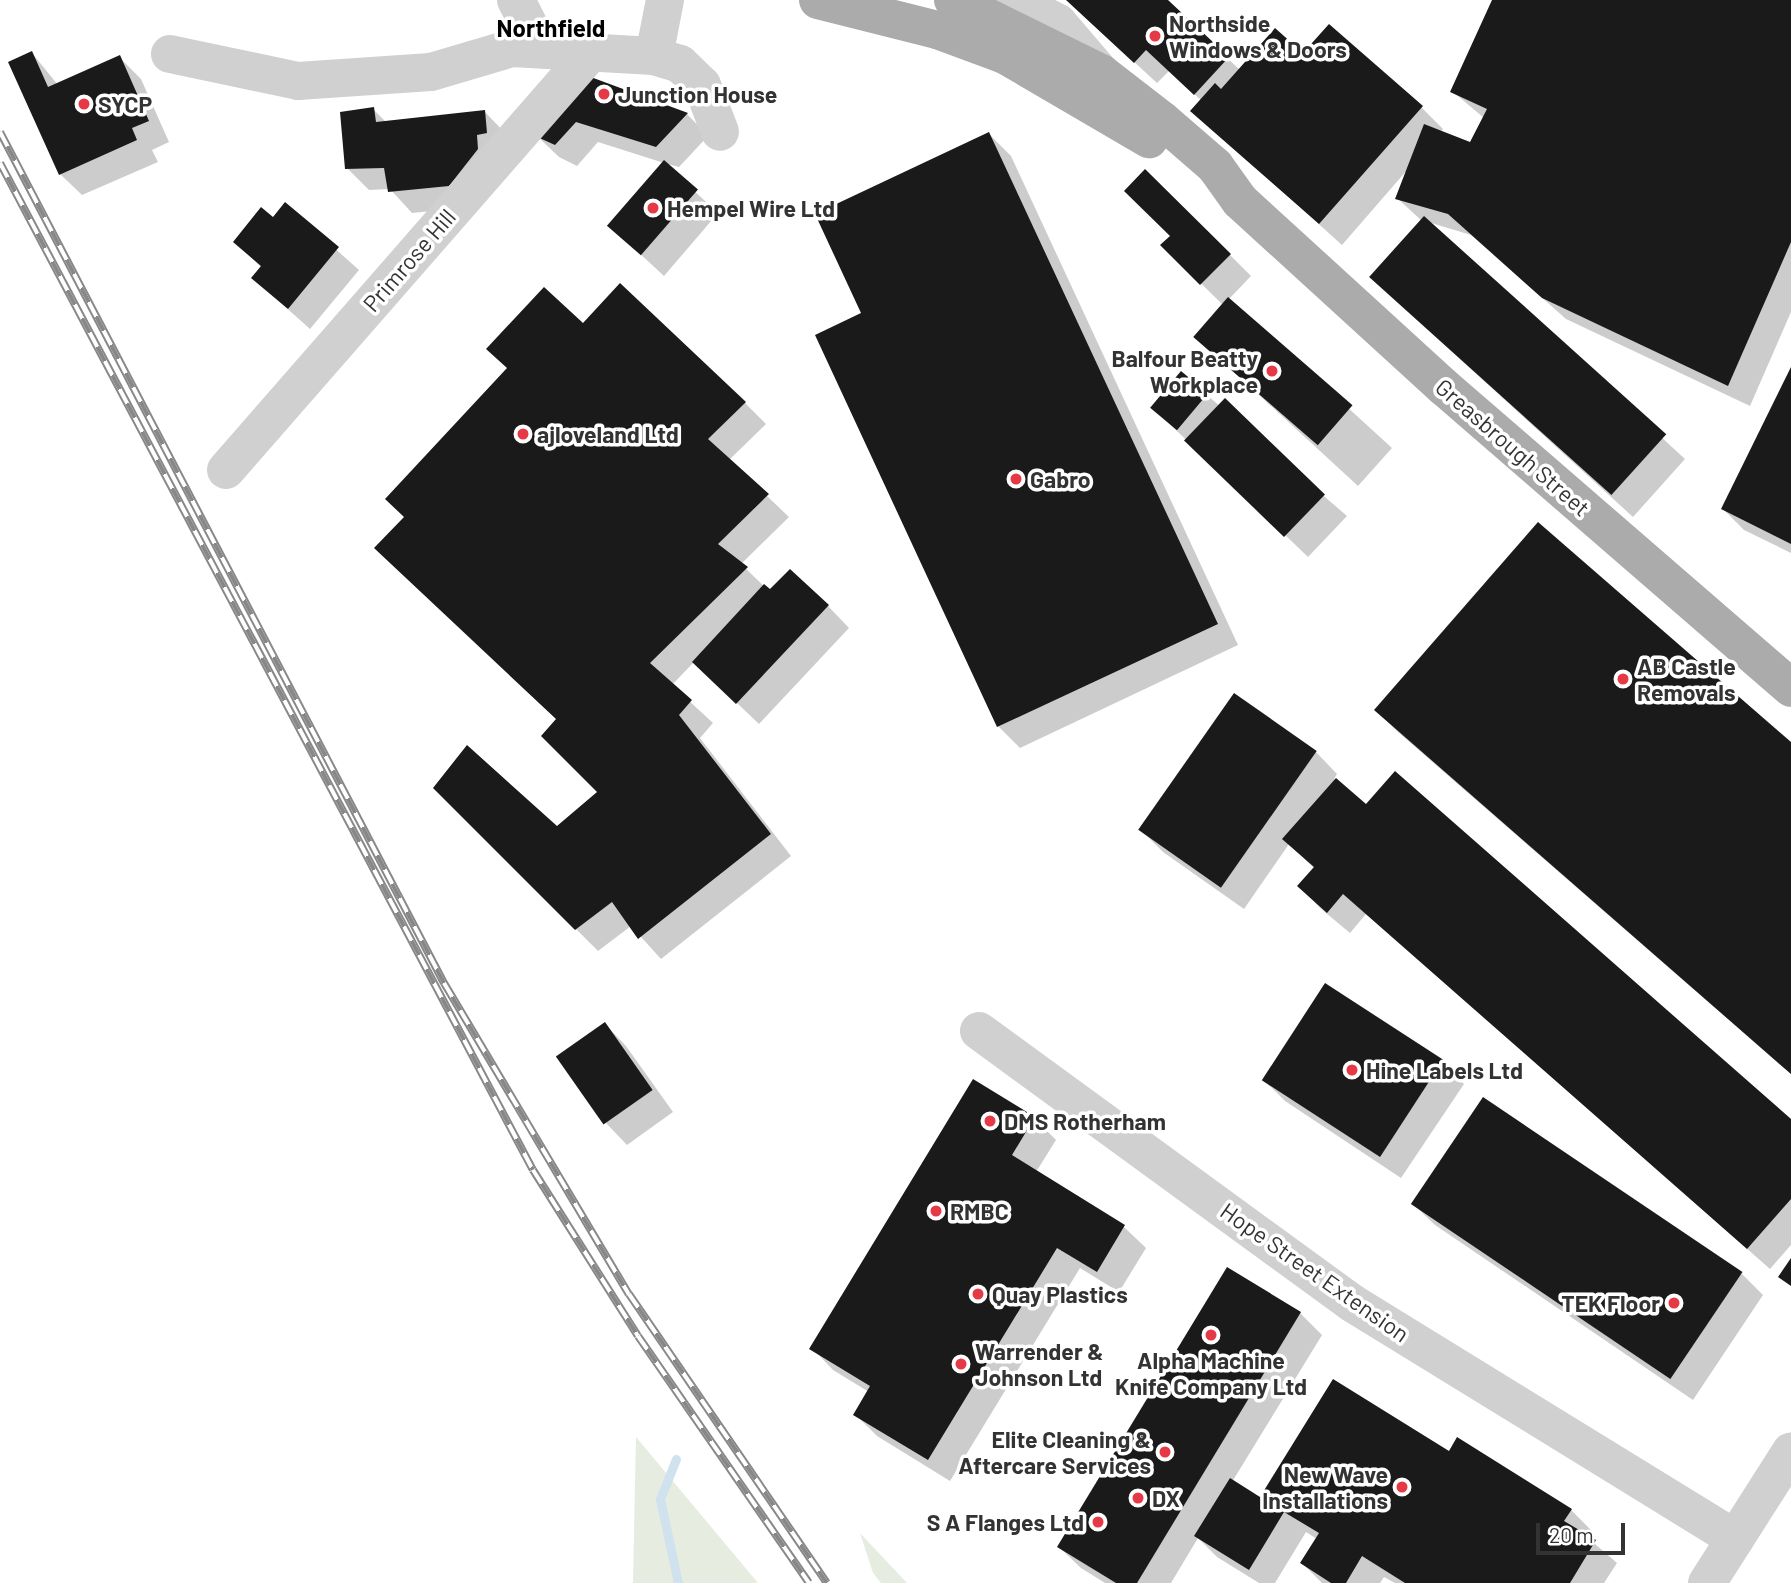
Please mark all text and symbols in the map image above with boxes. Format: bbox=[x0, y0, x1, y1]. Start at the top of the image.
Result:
place label: Northside Windows & Doors bbox=[1169, 9, 1347, 63]
district label: Northfield bbox=[497, 14, 605, 42]
marker: Northside Windows & Doors bbox=[1147, 28, 1163, 44]
place label: Junction House bbox=[618, 80, 777, 108]
marker: Junction House bbox=[596, 86, 612, 102]
place label: SYCP bbox=[98, 90, 152, 118]
marker: SYCP bbox=[76, 96, 92, 112]
place label: Hempel Wire Ltd bbox=[667, 194, 835, 222]
marker: Hempel Wire Ltd bbox=[645, 200, 661, 216]
street label: Primrose Hill bbox=[357, 203, 461, 317]
place label: Balfour Beatty Workplace bbox=[1111, 344, 1258, 398]
marker: Balfour Beatty Workplace bbox=[1264, 363, 1280, 379]
street label: Greasbrough Street bbox=[1430, 373, 1596, 521]
place label: ajloveland Ltd bbox=[537, 420, 679, 448]
marker: ajloveland Ltd bbox=[515, 426, 531, 442]
place label: Gabro bbox=[1030, 465, 1090, 493]
marker: Gabro bbox=[1008, 471, 1024, 487]
place label: AB Castle Removals bbox=[1637, 652, 1736, 706]
marker: AB Castle Removals bbox=[1615, 671, 1631, 687]
place label: Hine Labels Ltd bbox=[1366, 1056, 1523, 1084]
marker: Hine Labels Ltd bbox=[1344, 1062, 1360, 1078]
place label: DMS Rotherham bbox=[1004, 1107, 1166, 1135]
marker: DMS Rotherham bbox=[982, 1113, 998, 1129]
place label: RMBC bbox=[950, 1197, 1009, 1225]
street label: Hope Street Extension bbox=[1215, 1197, 1415, 1347]
marker: RMBC bbox=[928, 1203, 944, 1219]
place label: Quay Plastics bbox=[992, 1280, 1128, 1308]
marker: Quay Plastics bbox=[970, 1286, 986, 1302]
place label: TEK Floor bbox=[1561, 1289, 1660, 1317]
marker: TEK Floor bbox=[1666, 1295, 1682, 1311]
marker: Alpha Machine Knife Company Ltd bbox=[1203, 1327, 1219, 1343]
place label: Warrender & Johnson Ltd bbox=[975, 1337, 1104, 1391]
place label: Alpha Machine Knife Company Ltd bbox=[1115, 1346, 1307, 1400]
marker: Warrender & Johnson Ltd bbox=[953, 1356, 969, 1372]
place label: Elite Cleaning & Aftercare Services bbox=[958, 1425, 1151, 1479]
marker: Elite Cleaning & Aftercare Services bbox=[1157, 1444, 1173, 1460]
place label: New Wave Installations bbox=[1262, 1460, 1388, 1514]
marker: New Wave Installations bbox=[1394, 1479, 1410, 1495]
place label: DX bbox=[1152, 1484, 1180, 1512]
marker: DX bbox=[1130, 1490, 1146, 1506]
place label: S A Flanges Ltd bbox=[927, 1508, 1084, 1536]
scale bar bbox=[1539, 1510, 1628, 1554]
marker: S A Flanges Ltd bbox=[1090, 1514, 1106, 1530]
text: 20 m bbox=[1549, 1522, 1594, 1547]

